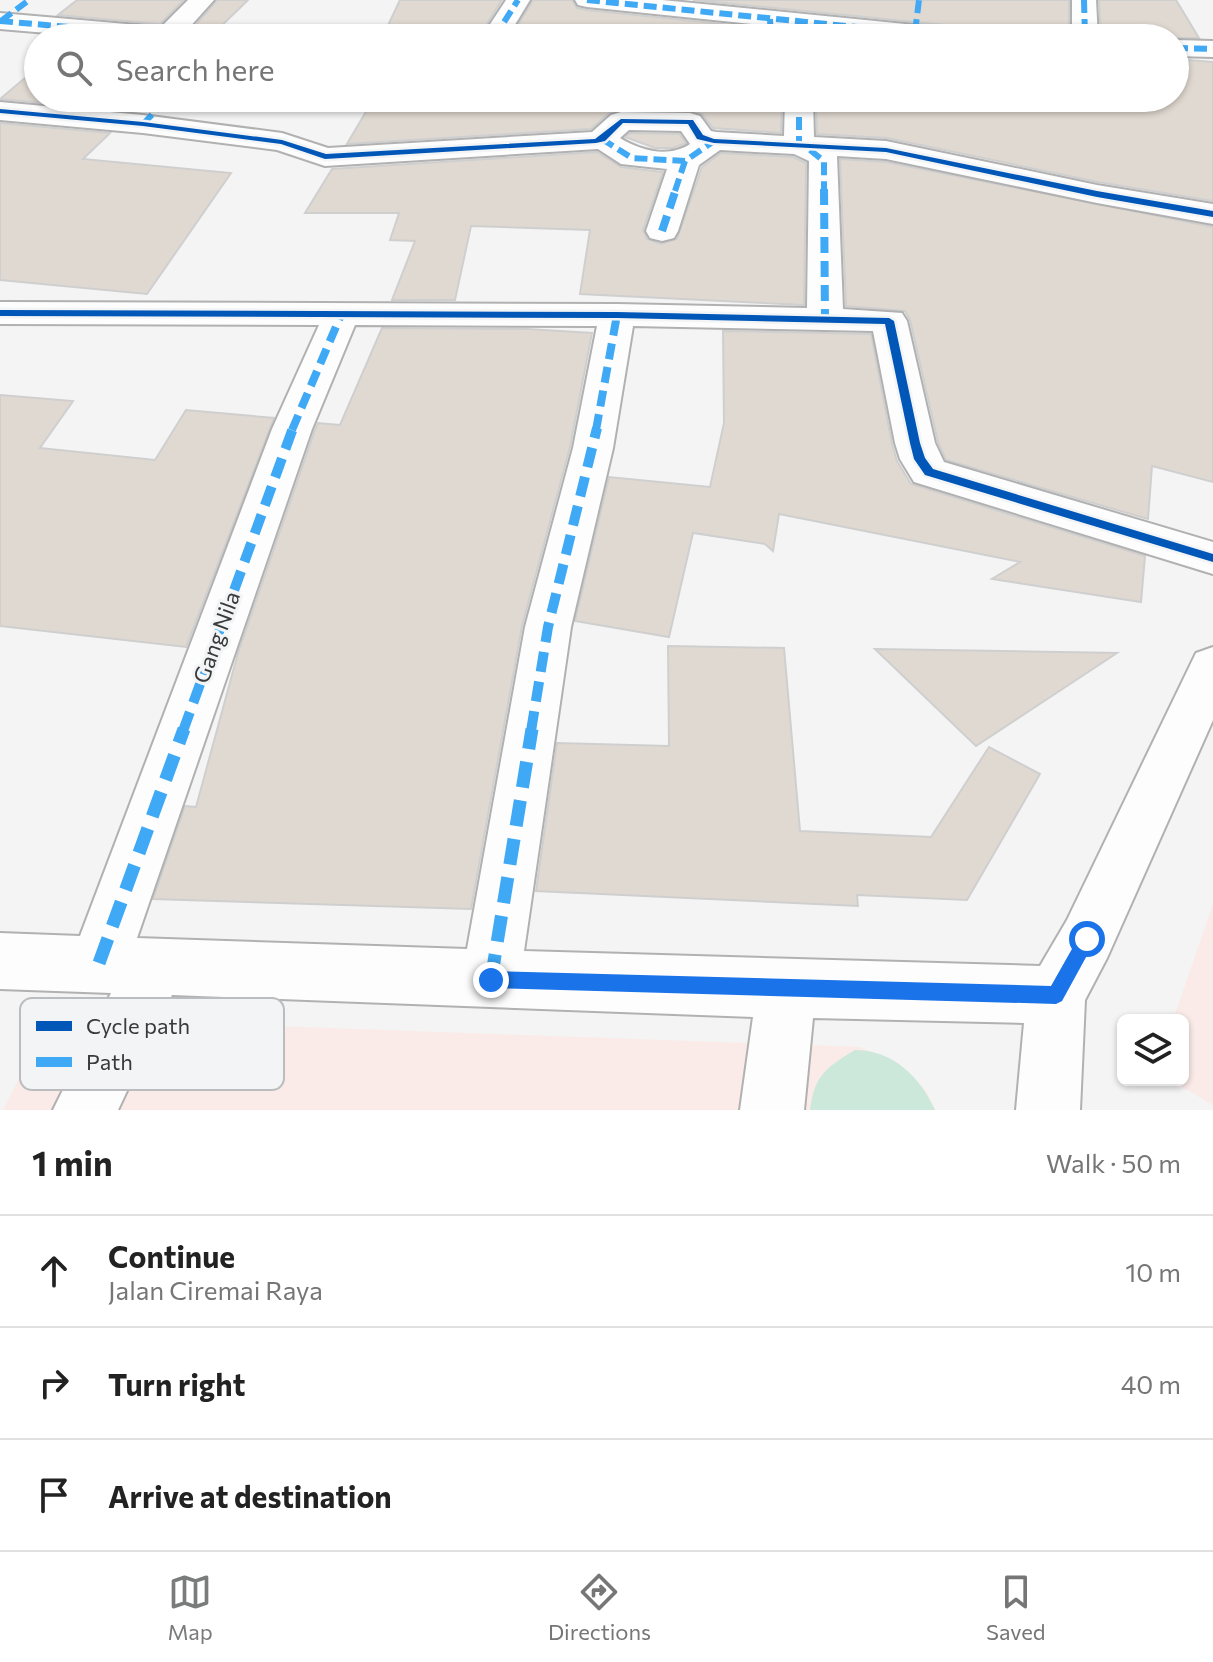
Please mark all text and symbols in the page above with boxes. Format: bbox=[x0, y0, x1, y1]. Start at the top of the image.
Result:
search box bbox=[24, 24, 1189, 112]
icon: search bbox=[52, 46, 96, 90]
text: Search here bbox=[116, 50, 275, 87]
street label: Gang Nila bbox=[187, 587, 245, 687]
route start bbox=[1069, 921, 1105, 957]
route end bbox=[473, 962, 509, 998]
legend bbox=[20, 998, 284, 1090]
text: Cycle path bbox=[86, 1012, 190, 1039]
map controls bbox=[1117, 1014, 1189, 1086]
button: layers bbox=[1117, 1014, 1189, 1086]
text: Path bbox=[86, 1048, 133, 1075]
text: 1 min bbox=[32, 1141, 113, 1183]
text: Walk · 50 m bbox=[1046, 1147, 1181, 1178]
text: Continue bbox=[108, 1237, 235, 1274]
icon: ahead bbox=[32, 1249, 76, 1293]
text: 10 m bbox=[1125, 1256, 1181, 1287]
text: Jalan Ciremai Raya bbox=[108, 1274, 323, 1305]
icon: right bbox=[32, 1361, 76, 1405]
text: Turn right bbox=[108, 1365, 245, 1402]
text: 40 m bbox=[1121, 1368, 1181, 1399]
icon: arrive bbox=[32, 1473, 76, 1517]
text: Arrive at destination bbox=[108, 1477, 392, 1514]
tab: Map bbox=[168, 1570, 213, 1645]
tab: Directions bbox=[548, 1570, 651, 1645]
tab: Saved bbox=[986, 1570, 1045, 1645]

